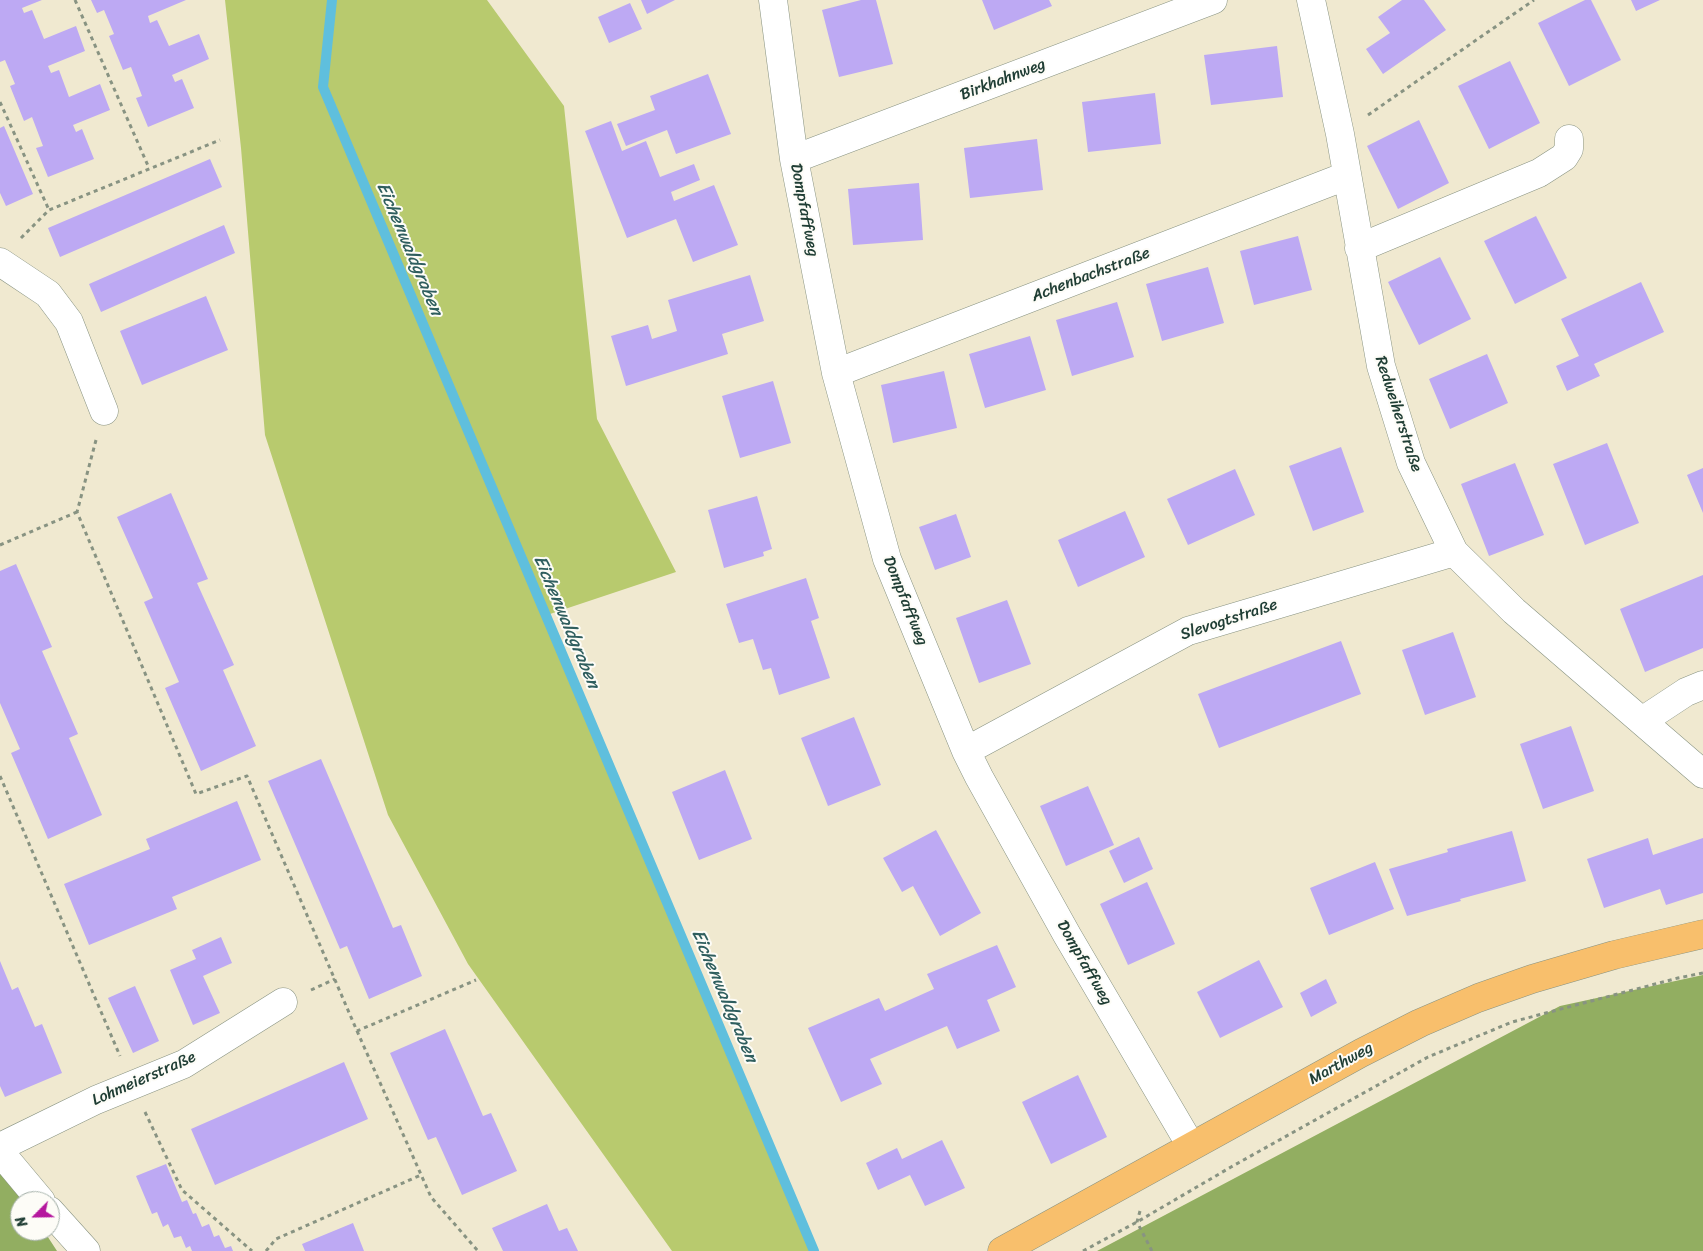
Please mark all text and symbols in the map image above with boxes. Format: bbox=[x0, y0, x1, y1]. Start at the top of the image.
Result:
street label: Birkhahnweg bbox=[958, 55, 1048, 105]
street label: Dompfaffweg bbox=[786, 162, 822, 258]
water label: Eichenwaldgraben bbox=[371, 179, 447, 319]
street label: Achenbachstraße bbox=[1029, 244, 1153, 306]
street label: Redweiherstraße bbox=[1370, 354, 1426, 474]
water label: Eichenwaldgraben bbox=[528, 552, 604, 692]
street label: Dompfaffweg bbox=[878, 554, 932, 648]
street label: Slevogtstraße bbox=[1178, 595, 1280, 645]
street label: Dompfaffweg bbox=[1052, 917, 1116, 1009]
water label: Eichenwaldgraben bbox=[686, 926, 762, 1066]
street label: Marthweg bbox=[1306, 1039, 1376, 1089]
street label: Lohmeierstraße bbox=[89, 1048, 199, 1110]
north arrow bbox=[10, 1191, 60, 1241]
text: N bbox=[8, 1212, 35, 1231]

